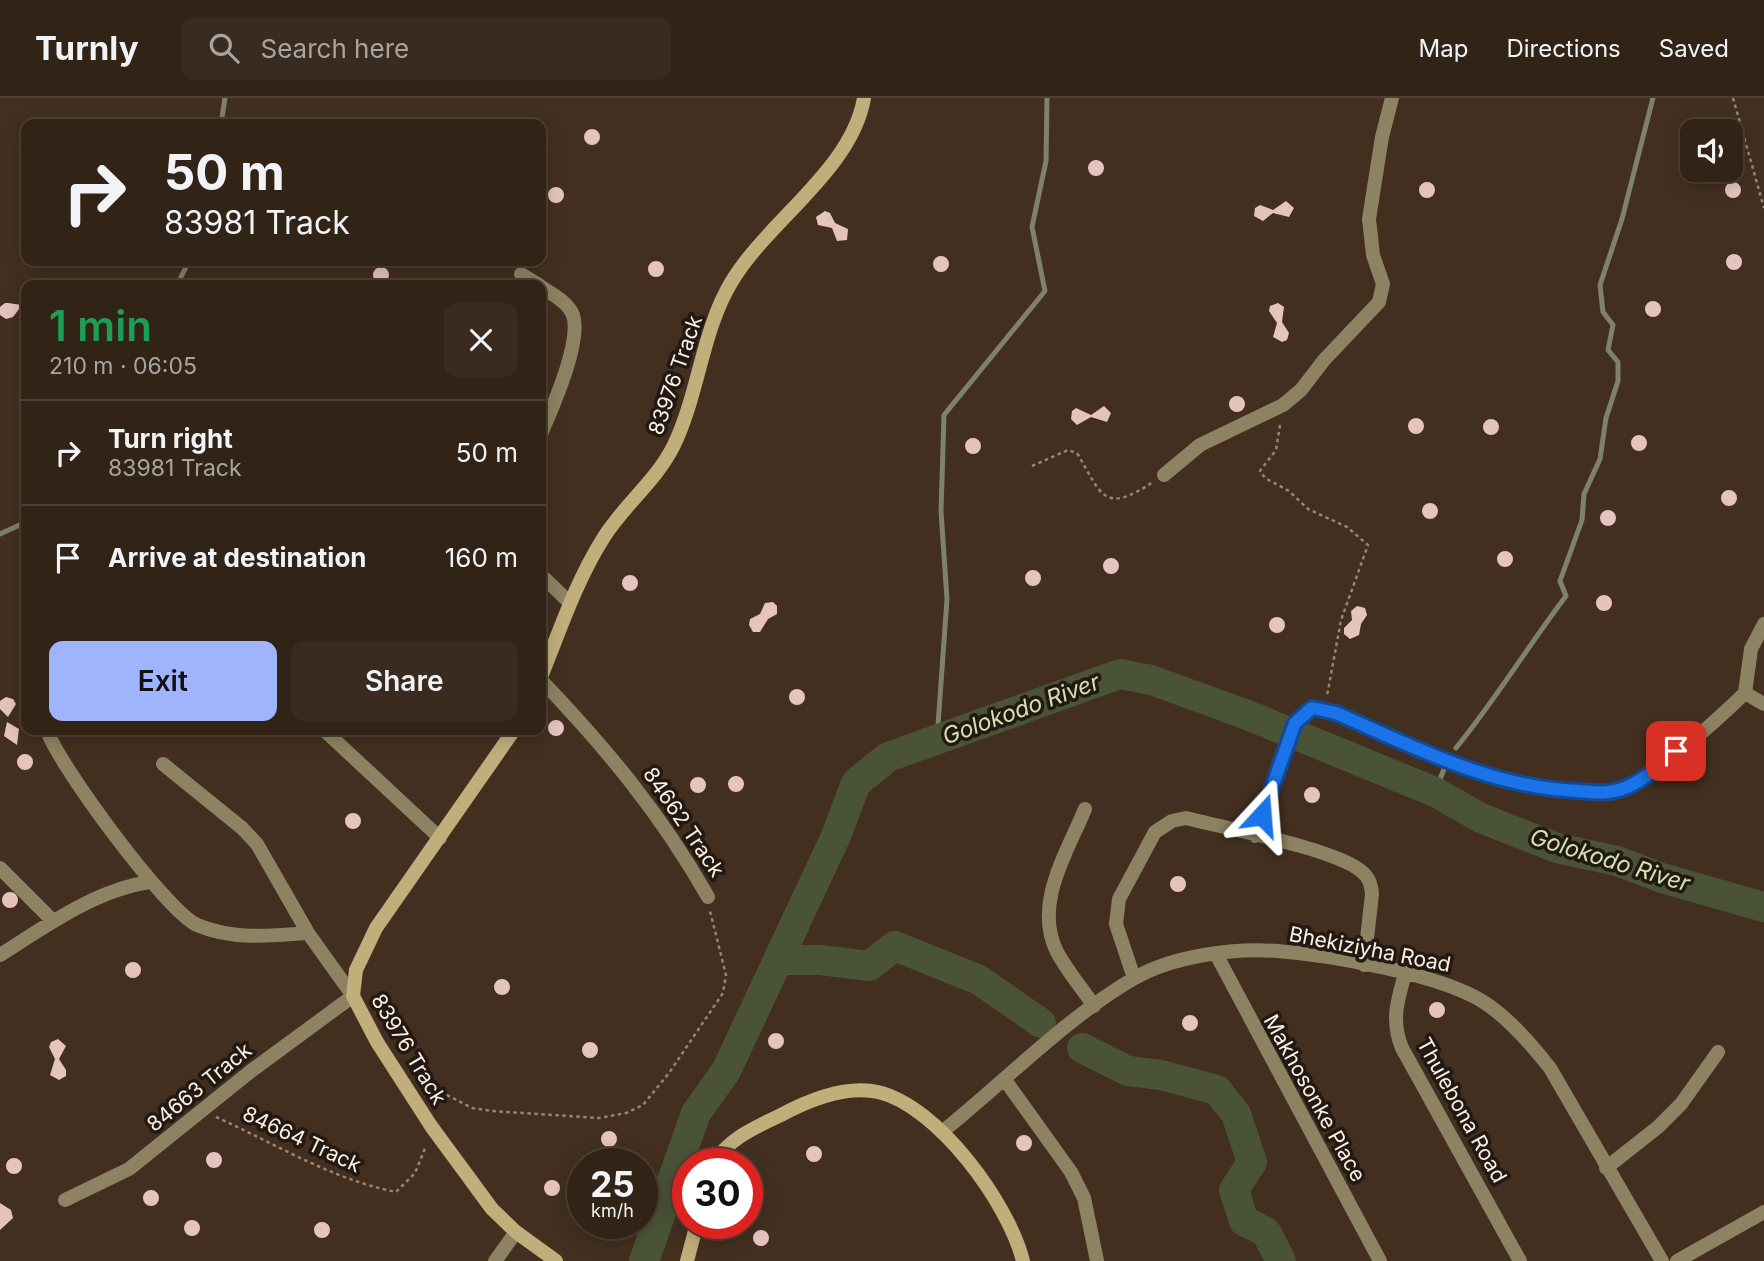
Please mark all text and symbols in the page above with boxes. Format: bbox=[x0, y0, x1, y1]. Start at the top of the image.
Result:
search box bbox=[181, 17, 671, 80]
text: Turnly bbox=[35, 28, 139, 68]
icon: search bbox=[205, 29, 243, 67]
text: Search here bbox=[261, 33, 409, 64]
text: Map bbox=[1419, 34, 1468, 63]
text: Directions bbox=[1506, 34, 1621, 63]
text: Saved bbox=[1659, 34, 1729, 63]
map controls bbox=[1680, 119, 1743, 182]
button: sound bbox=[1680, 119, 1743, 182]
text: 50 m bbox=[164, 143, 285, 202]
icon: right bbox=[49, 147, 140, 238]
text: 83981 Track bbox=[164, 203, 350, 242]
text: 1 min bbox=[49, 300, 152, 351]
button: close bbox=[444, 303, 518, 377]
street label: 83976 Track bbox=[643, 312, 707, 438]
text: 210 m · 06:05 bbox=[49, 352, 197, 380]
text: Turn right bbox=[108, 423, 233, 454]
icon: right bbox=[49, 434, 87, 472]
text: 50 m bbox=[456, 437, 518, 468]
text: 83981 Track bbox=[108, 454, 242, 482]
icon: arrive bbox=[49, 539, 87, 577]
text: Arrive at destination bbox=[108, 542, 367, 573]
text: 160 m bbox=[445, 542, 518, 573]
button: Exit bbox=[49, 641, 277, 721]
button: Share bbox=[291, 641, 518, 721]
water label: Golokodo River bbox=[939, 667, 1105, 750]
pin bbox=[1646, 721, 1706, 781]
icon: arrive bbox=[1657, 732, 1695, 770]
street label: 84662 Track bbox=[638, 762, 730, 882]
position arrow bbox=[1225, 778, 1299, 852]
water label: Golokodo River bbox=[1527, 822, 1694, 898]
street label: Bhekiziyha Road bbox=[1287, 921, 1453, 977]
street label: 83976 Track bbox=[366, 989, 452, 1109]
street label: Makhosonke Place bbox=[1259, 1010, 1371, 1186]
street label: Thulebona Road bbox=[1412, 1033, 1512, 1187]
street label: 84663 Track bbox=[142, 1037, 257, 1137]
street label: 84664 Track bbox=[239, 1101, 366, 1178]
speed limit sign: 30 bbox=[672, 1148, 763, 1239]
text: 25 bbox=[590, 1163, 635, 1205]
text: km/h bbox=[591, 1200, 634, 1221]

